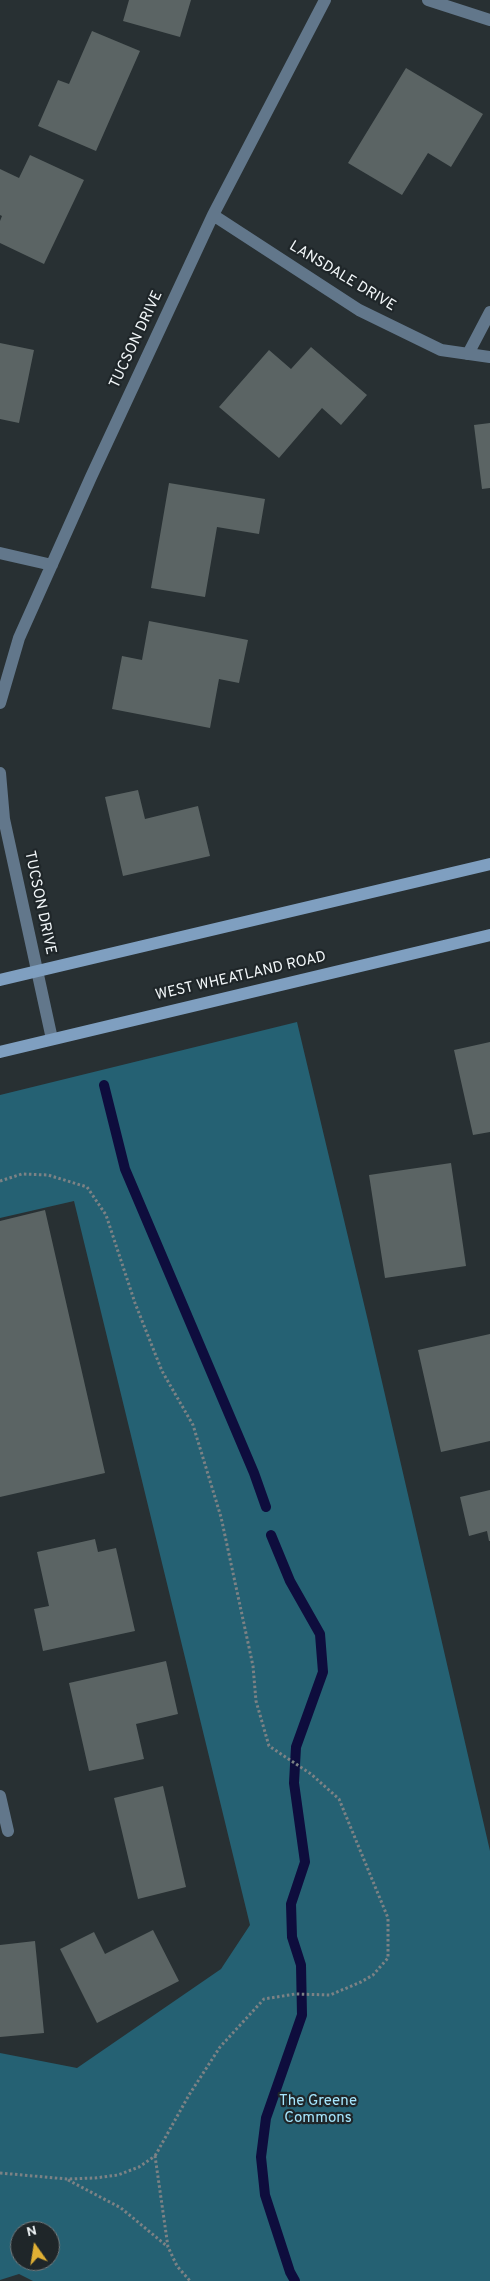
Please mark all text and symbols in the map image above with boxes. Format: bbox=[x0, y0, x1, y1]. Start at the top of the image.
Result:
street label: LANSDALE DRIVE bbox=[285, 238, 399, 316]
street label: TUCSON DRIVE bbox=[107, 288, 167, 392]
street label: TUCSON DRIVE bbox=[19, 850, 59, 956]
street label: WEST WHEATLAND ROAD bbox=[154, 949, 328, 1005]
park label: The Greene Commons bbox=[279, 2093, 357, 2128]
north arrow bbox=[10, 2221, 60, 2271]
text: N bbox=[25, 2222, 39, 2241]

